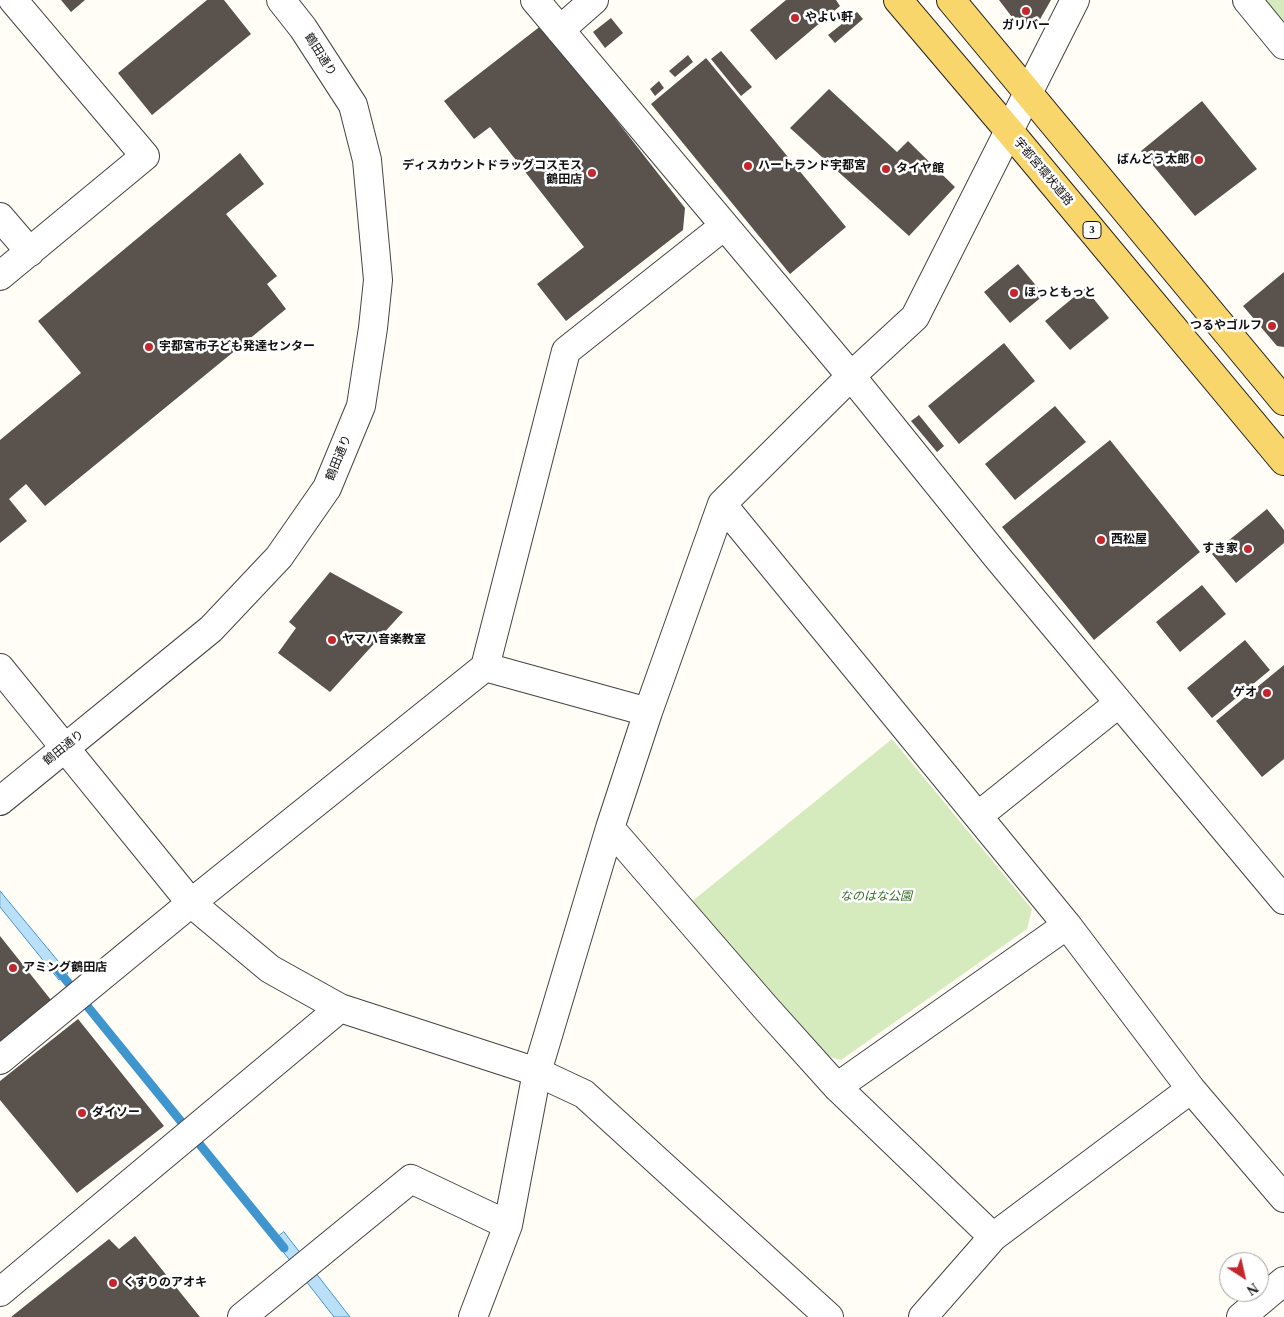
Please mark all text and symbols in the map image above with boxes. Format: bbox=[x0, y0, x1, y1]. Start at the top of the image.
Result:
marker: ガリバー bbox=[1020, 5, 1032, 17]
place label: やよい軒 bbox=[805, 11, 853, 25]
marker: やよい軒 bbox=[789, 12, 801, 24]
place label: ガリバー bbox=[1002, 19, 1050, 33]
street label: 鶴田通り bbox=[301, 31, 339, 79]
street label: 宇都宮環状道路 bbox=[1010, 135, 1076, 209]
place label: ばんどう太郎 bbox=[1117, 153, 1189, 167]
marker: ばんどう太郎 bbox=[1193, 154, 1205, 166]
place label: ディスカウントドラッグコスモス 鶴田店 bbox=[402, 159, 582, 187]
place label: ハートランド宇都宮 bbox=[758, 159, 866, 173]
marker: ハートランド宇都宮 bbox=[742, 160, 754, 172]
place label: タイヤ館 bbox=[896, 162, 944, 176]
marker: タイヤ館 bbox=[880, 163, 892, 175]
marker: ディスカウントドラッグコスモス 鶴田店 bbox=[586, 167, 598, 179]
road number: 3 bbox=[1083, 222, 1101, 238]
place label: ほっともっと bbox=[1024, 286, 1096, 300]
marker: ほっともっと bbox=[1008, 287, 1020, 299]
place label: つるやゴルフ bbox=[1190, 319, 1262, 333]
marker: つるやゴルフ bbox=[1266, 320, 1278, 332]
place label: 宇都宮市子ども発達センター bbox=[159, 340, 315, 354]
marker: 宇都宮市子ども発達センター bbox=[143, 341, 155, 353]
street label: 鶴田通り bbox=[323, 433, 355, 483]
place label: 西松屋 bbox=[1111, 533, 1147, 547]
marker: 西松屋 bbox=[1095, 534, 1107, 546]
place label: すき家 bbox=[1202, 542, 1238, 556]
marker: すき家 bbox=[1242, 543, 1254, 555]
place label: ヤマハ音楽教室 bbox=[342, 633, 426, 647]
marker: ヤマハ音楽教室 bbox=[326, 634, 338, 646]
place label: ゲオ bbox=[1233, 686, 1257, 700]
marker: ゲオ bbox=[1261, 687, 1273, 699]
street label: 鶴田通り bbox=[41, 727, 87, 769]
park label: なのはな公園 bbox=[840, 890, 912, 904]
place label: アミング鶴田店 bbox=[23, 961, 107, 975]
marker: アミング鶴田店 bbox=[7, 962, 19, 974]
place label: ダイソー bbox=[92, 1106, 140, 1120]
marker: ダイソー bbox=[76, 1107, 88, 1119]
north arrow bbox=[1219, 1252, 1269, 1302]
place label: くすりのアオキ bbox=[123, 1276, 207, 1290]
marker: くすりのアオキ bbox=[107, 1277, 119, 1289]
text: N bbox=[1244, 1280, 1261, 1298]

